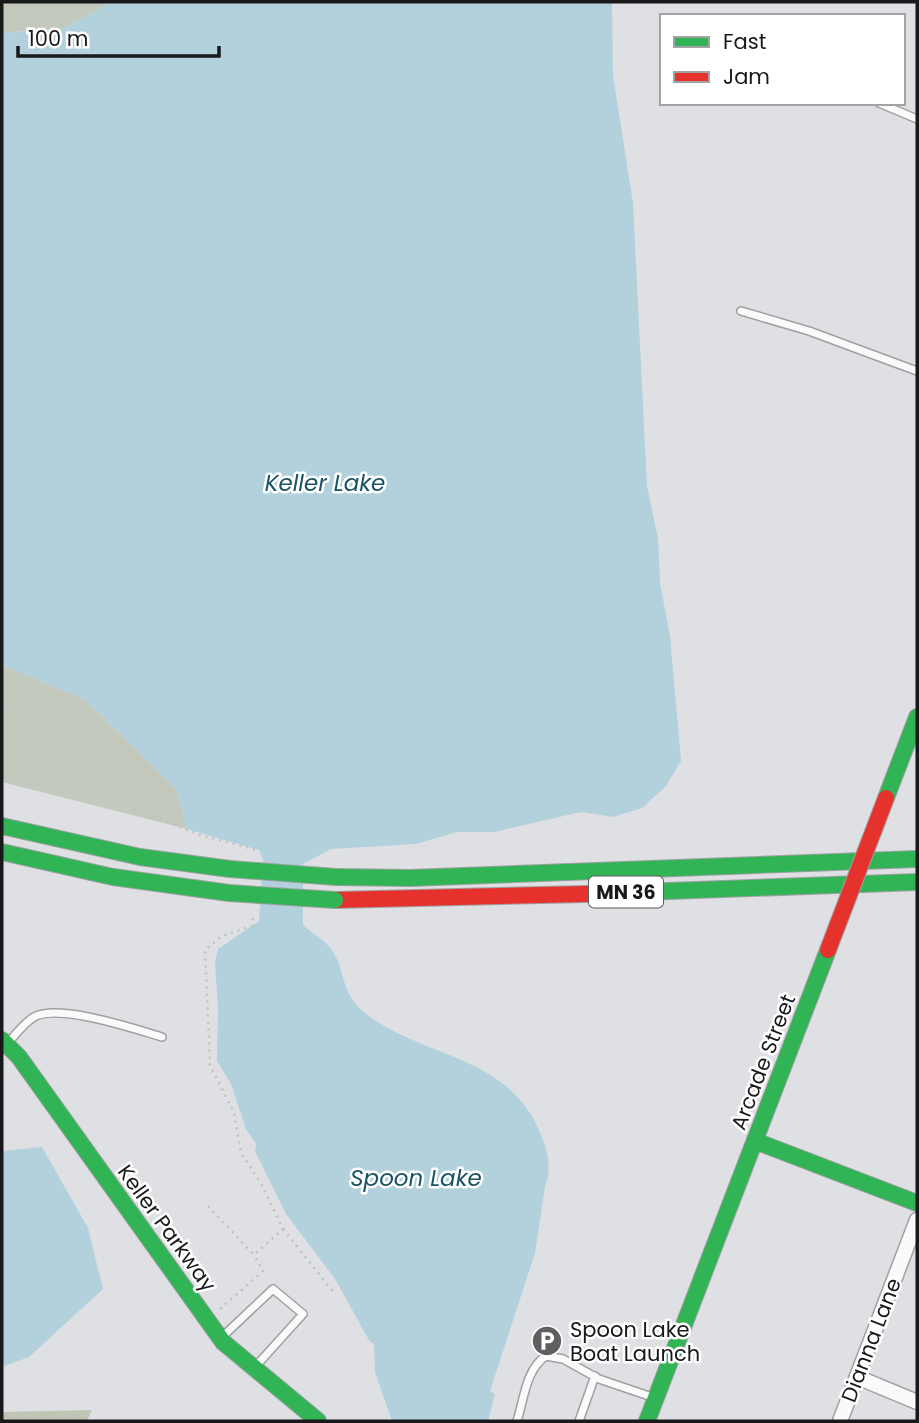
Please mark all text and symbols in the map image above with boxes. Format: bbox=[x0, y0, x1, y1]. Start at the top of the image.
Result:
scale bar bbox=[18, 14, 219, 58]
legend bbox=[660, 14, 905, 105]
text: 100 m bbox=[28, 24, 88, 53]
text: Fast bbox=[723, 27, 766, 56]
text: Jam bbox=[723, 62, 770, 91]
water label: Keller Lake bbox=[265, 467, 385, 499]
road number: MN 36 bbox=[589, 876, 663, 908]
street label: Arcade Street bbox=[724, 990, 802, 1134]
street label: Keller Parkway bbox=[111, 1159, 223, 1298]
water label: Spoon Lake bbox=[350, 1162, 482, 1194]
street label: Dianna Lane bbox=[834, 1274, 908, 1406]
place label: Spoon Lake Boat Launch bbox=[570, 1315, 700, 1368]
parking icon: Spoon Lake Boat Launch bbox=[530, 1324, 564, 1358]

